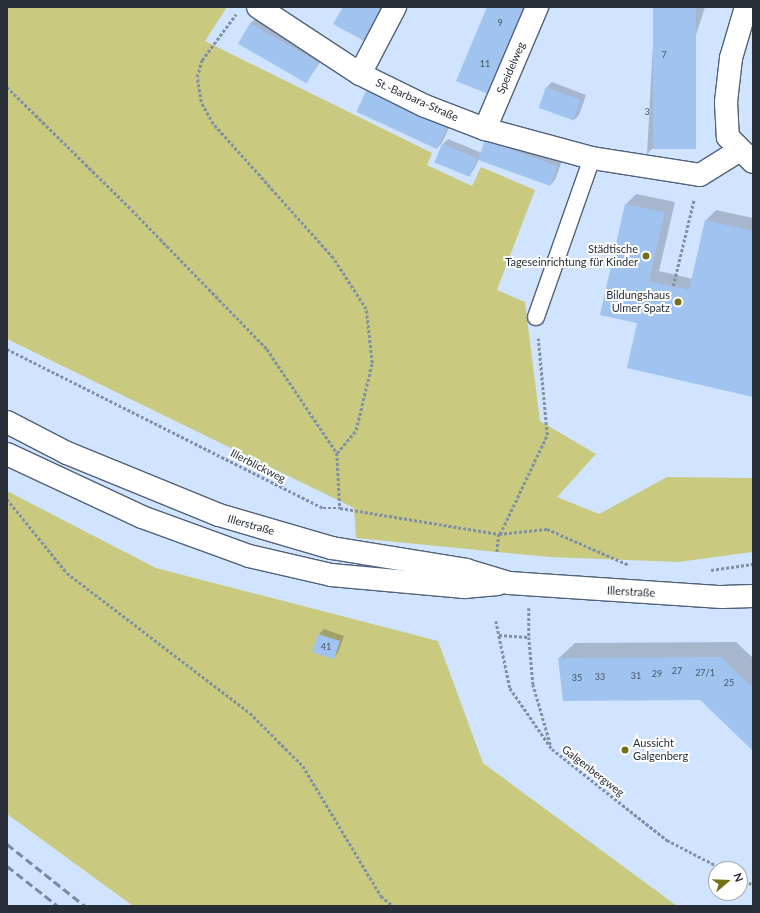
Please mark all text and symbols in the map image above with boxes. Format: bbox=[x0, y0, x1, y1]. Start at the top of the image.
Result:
house number: 9 bbox=[497, 18, 503, 28]
street label: Speidelweg bbox=[494, 40, 528, 96]
house number: 7 bbox=[661, 50, 667, 60]
house number: 11 bbox=[480, 59, 490, 69]
street label: St.-Barbara-Straße bbox=[374, 76, 460, 124]
house number: 3 bbox=[644, 107, 650, 117]
place label: Städtische Tageseinrichtung für Kinder bbox=[505, 243, 638, 269]
marker: Städtische Tageseinrichtung für Kinder bbox=[641, 251, 651, 261]
place label: Bildungshaus Ulmer Spatz bbox=[606, 289, 670, 315]
marker: Bildungshaus Ulmer Spatz bbox=[673, 297, 683, 307]
street label: Illerblickweg bbox=[228, 446, 288, 486]
street label: Illerstraße bbox=[226, 512, 276, 538]
street label: Illerstraße bbox=[607, 584, 655, 600]
house number: 41 bbox=[321, 642, 331, 652]
house number: 27 bbox=[672, 666, 682, 676]
house number: 27/1 bbox=[695, 668, 715, 678]
house number: 29 bbox=[652, 669, 662, 679]
house number: 31 bbox=[631, 671, 641, 681]
house number: 33 bbox=[595, 672, 605, 682]
house number: 35 bbox=[572, 673, 582, 683]
house number: 25 bbox=[724, 678, 734, 688]
place label: Aussicht Galgenberg bbox=[633, 737, 688, 763]
street label: Galgenbergweg bbox=[559, 743, 627, 799]
marker: Aussicht Galgenberg bbox=[620, 745, 630, 755]
north arrow bbox=[708, 861, 748, 901]
text: N bbox=[731, 871, 746, 883]

